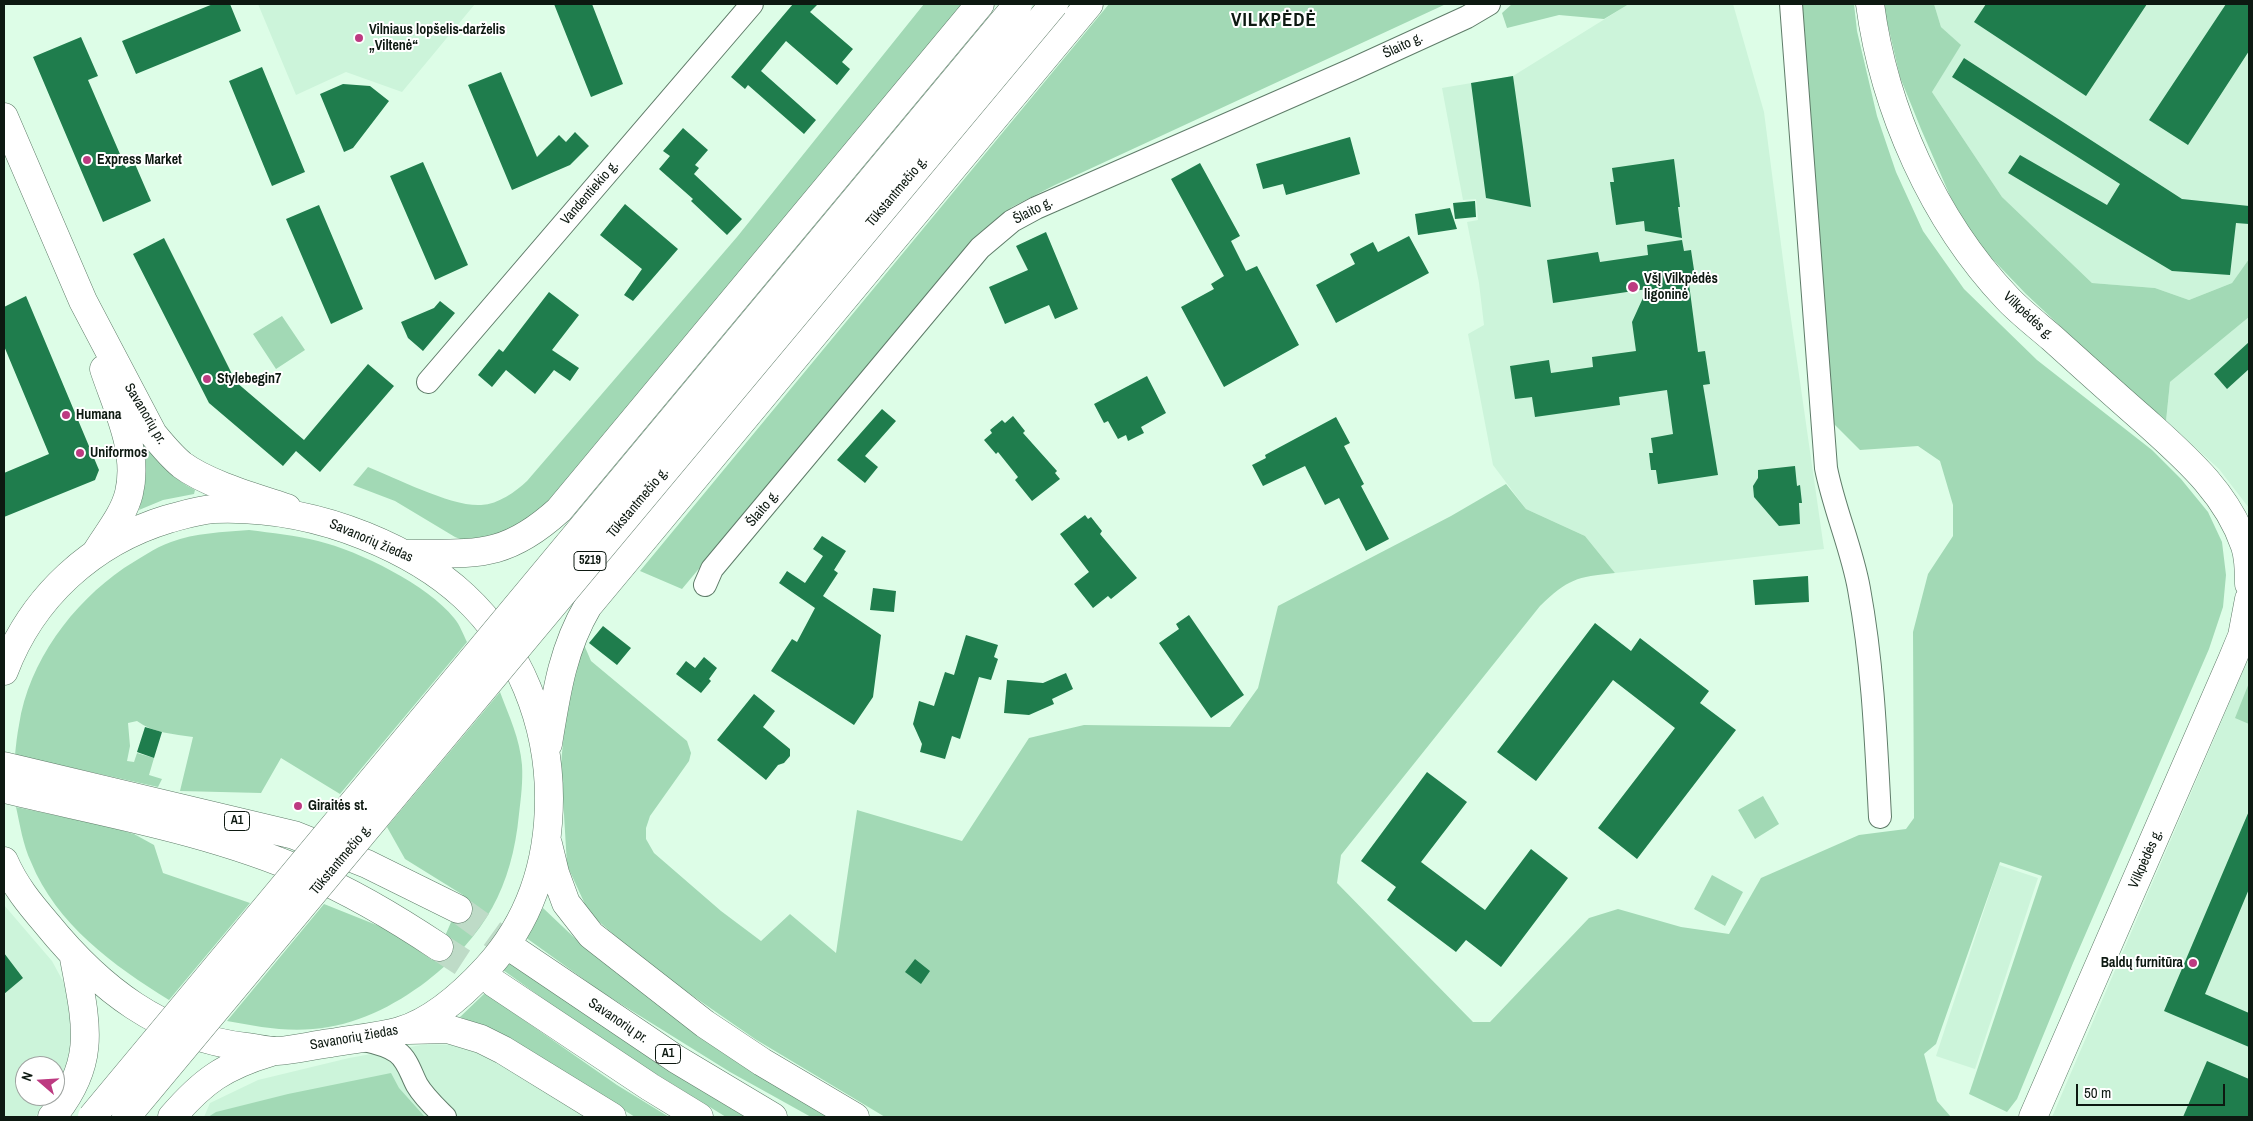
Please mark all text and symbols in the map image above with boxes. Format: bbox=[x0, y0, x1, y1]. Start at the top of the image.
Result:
district label: VILKPĖDĖ bbox=[1230, 10, 1318, 32]
place label: Vilniaus lopšelis-darželis „Viltenė“ bbox=[369, 22, 505, 54]
street label: Šlaito g. bbox=[1380, 29, 1426, 63]
marker: Vilniaus lopšelis-darželis „Viltenė“ bbox=[353, 32, 365, 44]
place label: Express Market bbox=[97, 152, 182, 168]
street label: Tūkstantmečio g. bbox=[863, 153, 931, 231]
marker: Express Market bbox=[81, 154, 93, 166]
street label: Vandentiekio g. bbox=[558, 157, 622, 229]
street label: Šlaito g. bbox=[1010, 194, 1056, 228]
place label: VšĮ Vilkpėdės ligoninė bbox=[1644, 271, 1718, 304]
marker: VšĮ Vilkpėdės ligoninė bbox=[1626, 280, 1640, 294]
street label: Vilkpėdės g. bbox=[1999, 288, 2057, 344]
place label: Stylebegin7 bbox=[217, 371, 281, 387]
marker: Stylebegin7 bbox=[201, 373, 213, 385]
street label: Savanorių pr. bbox=[120, 380, 170, 448]
place label: Humana bbox=[76, 407, 121, 423]
marker: Humana bbox=[60, 409, 72, 421]
place label: Uniformos bbox=[90, 445, 147, 461]
marker: Uniformos bbox=[74, 447, 86, 459]
street label: Tūkstantmečio g. bbox=[604, 464, 672, 542]
street label: Šlaito g. bbox=[743, 487, 783, 531]
street label: Savanorių žiedas bbox=[327, 516, 415, 566]
road number: 5219 bbox=[574, 552, 606, 570]
place label: Giraitės st. bbox=[308, 798, 367, 814]
marker: Giraitės st. bbox=[292, 800, 304, 812]
road number: A1 bbox=[224, 811, 250, 830]
street label: Tūkstantmečio g. bbox=[307, 821, 375, 899]
street label: Vilkpėdės g. bbox=[2126, 827, 2166, 891]
place label: Baldų furnitūra bbox=[2101, 955, 2183, 971]
marker: Baldų furnitūra bbox=[2187, 957, 2199, 969]
street label: Savanorių pr. bbox=[585, 995, 651, 1047]
street label: Savanorių žiedas bbox=[309, 1022, 399, 1054]
road number: A1 bbox=[656, 1044, 680, 1064]
north arrow bbox=[15, 1056, 65, 1106]
text: N bbox=[17, 1070, 37, 1083]
scale bar bbox=[2078, 1074, 2227, 1106]
text: 50 m bbox=[2084, 1082, 2111, 1103]

